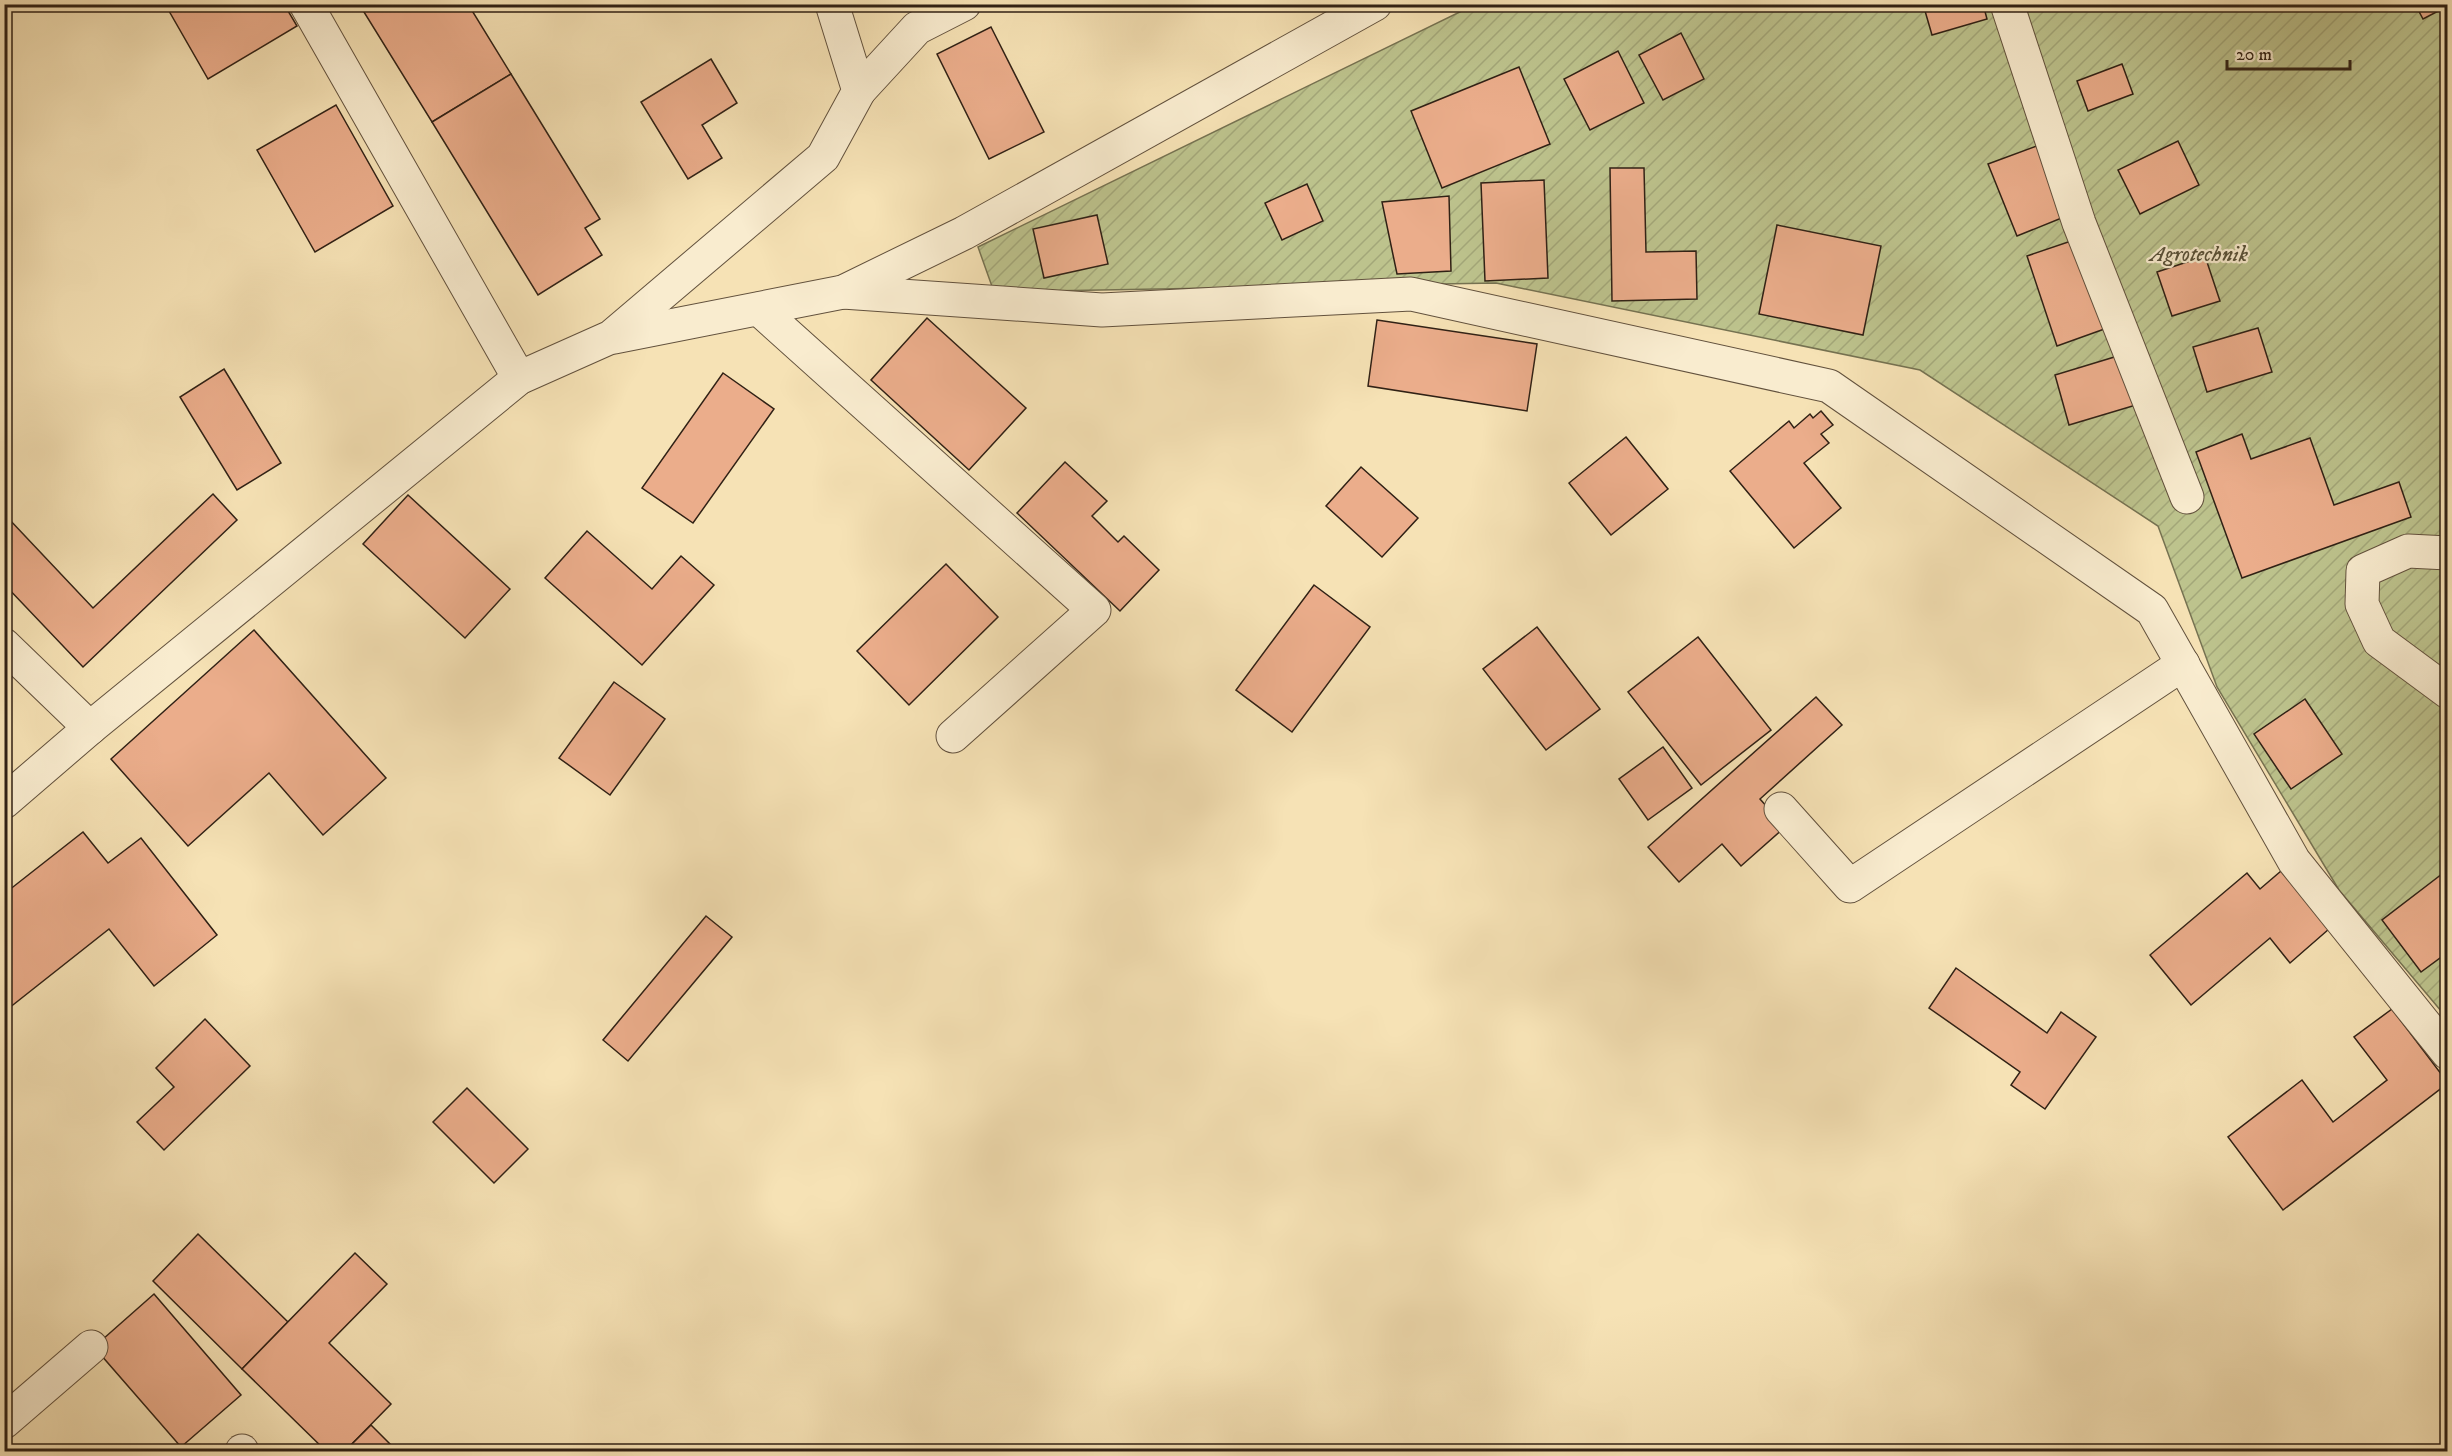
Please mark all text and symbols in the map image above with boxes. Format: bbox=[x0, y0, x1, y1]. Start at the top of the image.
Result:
scale bar bbox=[2227, 33, 2350, 71]
text: 20 m bbox=[2236, 44, 2272, 66]
park label: Agrotechnik bbox=[2147, 241, 2249, 268]

